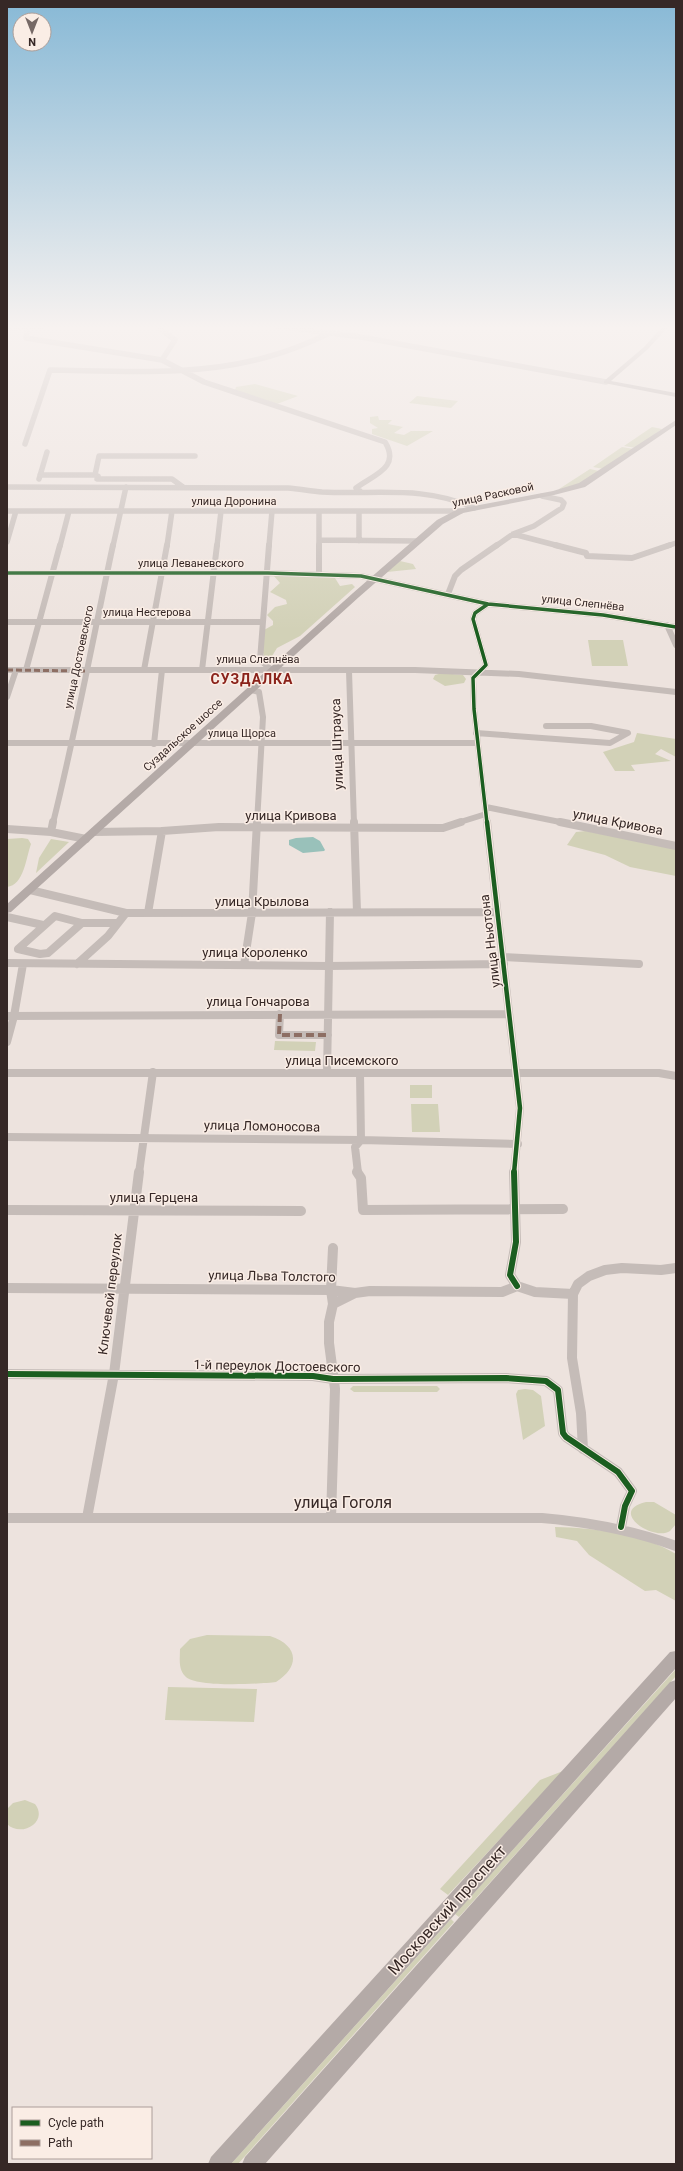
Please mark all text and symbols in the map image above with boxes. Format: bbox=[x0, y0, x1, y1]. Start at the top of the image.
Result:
north arrow bbox=[12, 12, 52, 52]
text: N bbox=[28, 35, 36, 48]
street label: улица Расковой bbox=[451, 480, 535, 510]
street label: улица Доронина bbox=[192, 495, 276, 508]
street label: улица Леваневского bbox=[138, 557, 244, 570]
street label: улица Слепнёва bbox=[541, 592, 625, 614]
street label: улица Достоевского bbox=[62, 604, 96, 710]
street label: улица Нестерова bbox=[103, 606, 191, 619]
street label: улица Слепнёва bbox=[216, 653, 300, 666]
district label: СУЗДАЛКА bbox=[210, 671, 294, 687]
street label: Суздальское шоссе bbox=[141, 696, 225, 774]
street label: улица Штрауса bbox=[328, 698, 346, 790]
street label: улица Щорса bbox=[208, 727, 276, 740]
street label: улица Кривова bbox=[572, 806, 664, 838]
street label: улица Кривова bbox=[245, 808, 337, 823]
street label: улица Крылова bbox=[215, 894, 309, 909]
street label: улица Ньютона bbox=[477, 894, 503, 988]
street label: улица Короленко bbox=[202, 945, 308, 960]
street label: улица Гончарова bbox=[206, 994, 310, 1009]
street label: улица Писемского bbox=[286, 1053, 398, 1068]
street label: улица Ломоносова bbox=[204, 1117, 320, 1135]
street label: улица Герцена bbox=[110, 1190, 198, 1205]
street label: Ключевой переулок bbox=[95, 1232, 125, 1356]
street label: улица Льва Толстого bbox=[208, 1267, 336, 1285]
street label: 1-й переулок Достоевского bbox=[193, 1357, 361, 1375]
street label: улица Гоголя bbox=[294, 1493, 392, 1512]
street label: Московский проспект bbox=[384, 1841, 510, 1979]
legend bbox=[12, 2107, 152, 2159]
text: Cycle path bbox=[48, 2116, 104, 2130]
text: Path bbox=[48, 2136, 73, 2150]

